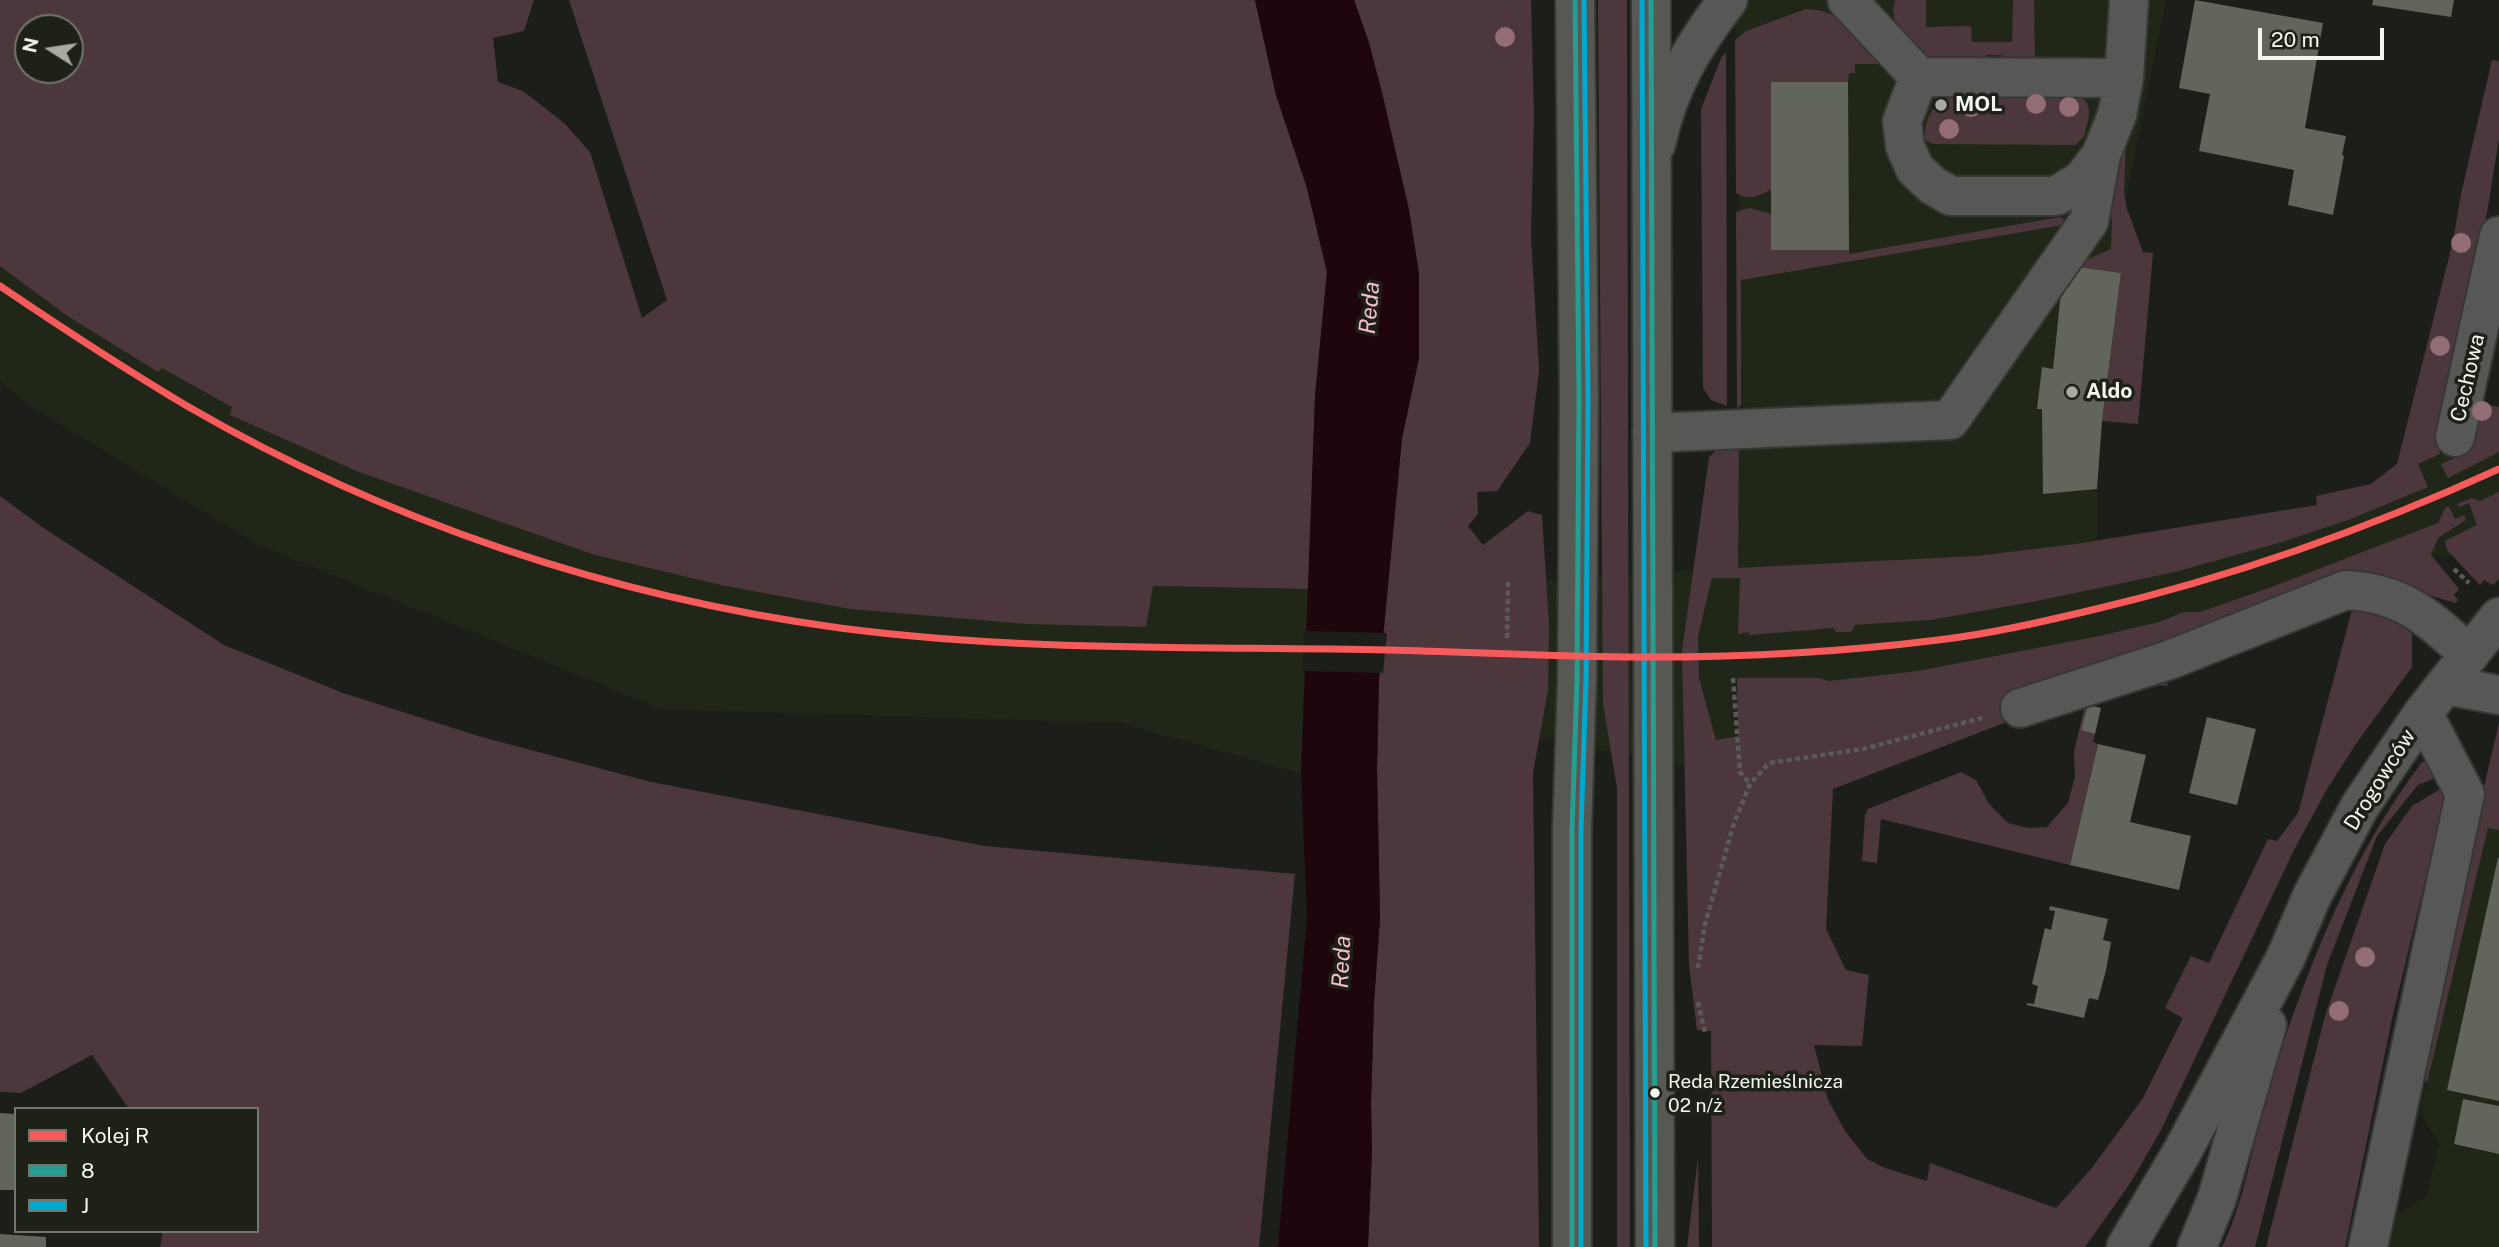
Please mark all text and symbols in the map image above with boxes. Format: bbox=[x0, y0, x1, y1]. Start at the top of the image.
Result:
north arrow bbox=[14, 14, 84, 84]
scale bar bbox=[2261, 14, 2387, 58]
text: 20 m bbox=[2271, 27, 2320, 52]
text: N bbox=[18, 36, 43, 55]
place label: MOL bbox=[1955, 92, 2002, 118]
marker: MOL bbox=[1933, 97, 1949, 113]
water label: Reda bbox=[1354, 281, 1386, 335]
street label: Cechowa bbox=[2446, 332, 2490, 424]
place label: Aldo bbox=[2086, 379, 2132, 405]
marker: Aldo bbox=[2064, 384, 2080, 400]
street label: Drogowców bbox=[2339, 725, 2421, 835]
water label: Reda bbox=[1327, 935, 1357, 989]
place label: Reda Rzemieślnicza 02 n/ż bbox=[1668, 1071, 1843, 1115]
marker: Reda Rzemieślnicza 02 n/ż bbox=[1648, 1086, 1662, 1100]
legend bbox=[14, 1107, 259, 1233]
text: Kolej R bbox=[81, 1123, 149, 1148]
text: 8 bbox=[81, 1158, 95, 1183]
text: J bbox=[81, 1193, 89, 1218]

